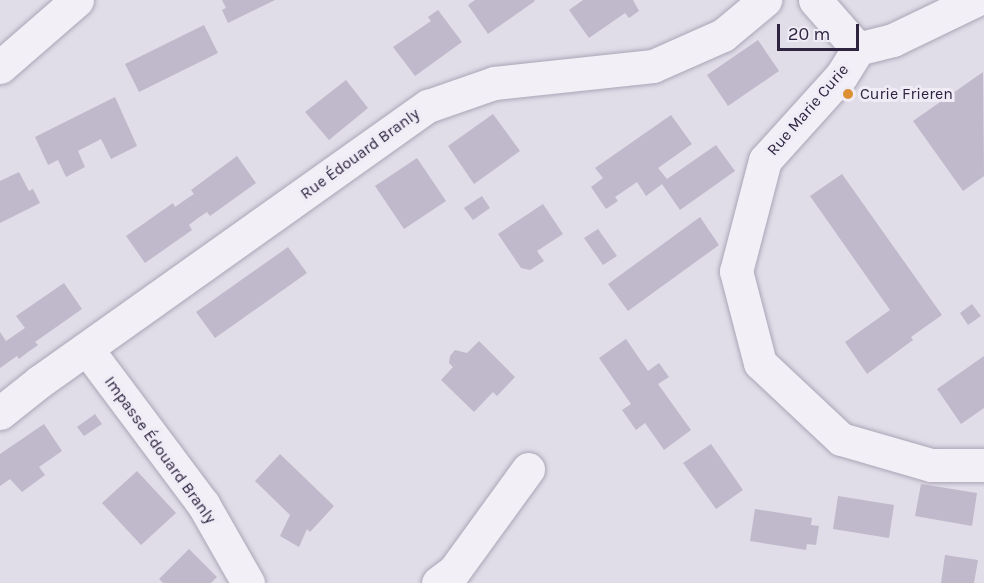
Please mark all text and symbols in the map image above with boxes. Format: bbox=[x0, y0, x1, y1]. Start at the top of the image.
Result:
scale bar bbox=[780, 12, 862, 50]
text: 20 m bbox=[788, 23, 830, 45]
street label: Rue Marie Curie bbox=[763, 60, 853, 160]
place label: Curie Frieren bbox=[860, 84, 953, 104]
marker: Curie Frieren bbox=[841, 87, 855, 101]
street label: Rue Édouard Branly bbox=[297, 104, 423, 204]
street label: Impasse Édouard Branly bbox=[100, 373, 220, 527]

